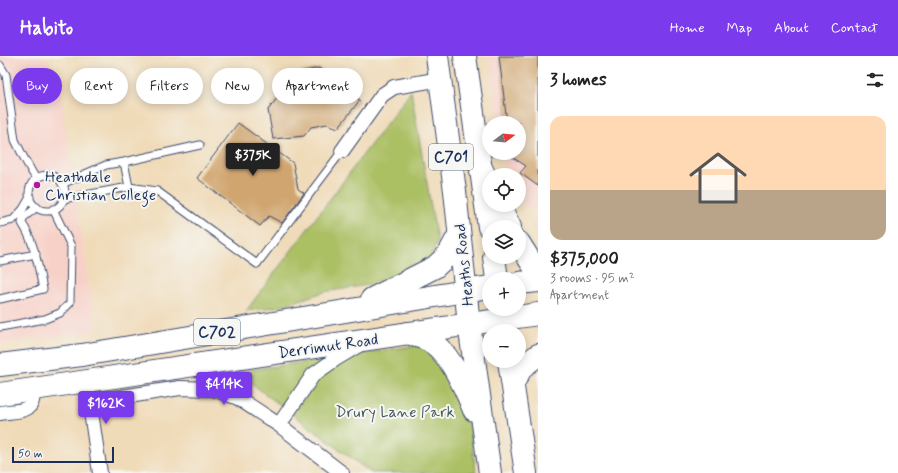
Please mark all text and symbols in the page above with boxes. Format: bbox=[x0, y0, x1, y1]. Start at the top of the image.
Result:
text: Habito bbox=[20, 16, 73, 41]
text: Home bbox=[670, 19, 704, 37]
text: Map bbox=[726, 19, 752, 37]
text: About bbox=[774, 19, 809, 37]
text: Contact bbox=[831, 19, 878, 37]
chip: Buy bbox=[12, 68, 62, 104]
chip: Rent bbox=[70, 68, 128, 104]
chip: Filters bbox=[136, 68, 203, 104]
chip: New bbox=[211, 68, 264, 104]
chip: Apartment bbox=[272, 68, 363, 104]
text: 3 homes bbox=[550, 69, 607, 91]
icon: filters bbox=[864, 69, 886, 91]
north arrow bbox=[482, 116, 526, 160]
map controls bbox=[482, 116, 526, 368]
icon: home bbox=[682, 142, 754, 214]
pin: $375K bbox=[225, 143, 281, 177]
road number: C701 bbox=[429, 144, 473, 170]
text: $375K bbox=[235, 147, 271, 164]
place label: Heathdale Christian College bbox=[45, 167, 156, 207]
button: locate bbox=[482, 168, 526, 212]
marker: Heathdale Christian College bbox=[32, 180, 42, 190]
button: layers bbox=[482, 220, 526, 264]
street label: Heaths Road bbox=[450, 223, 479, 307]
text: $375,000 bbox=[550, 248, 619, 270]
text: 3 rooms · 95 m² bbox=[550, 270, 634, 287]
button: + bbox=[482, 272, 526, 316]
text: Apartment bbox=[550, 287, 609, 304]
road number: C702 bbox=[194, 319, 240, 345]
button: − bbox=[482, 324, 526, 368]
street label: Derrimut Road bbox=[277, 329, 380, 364]
pin: $414K bbox=[196, 372, 252, 406]
text: $414K bbox=[205, 376, 243, 393]
pin: $162K bbox=[78, 391, 134, 425]
text: $162K bbox=[87, 395, 125, 412]
park label: Drury Lane Park bbox=[335, 402, 455, 423]
scale bar bbox=[12, 445, 114, 464]
text: 50 m bbox=[18, 447, 43, 461]

